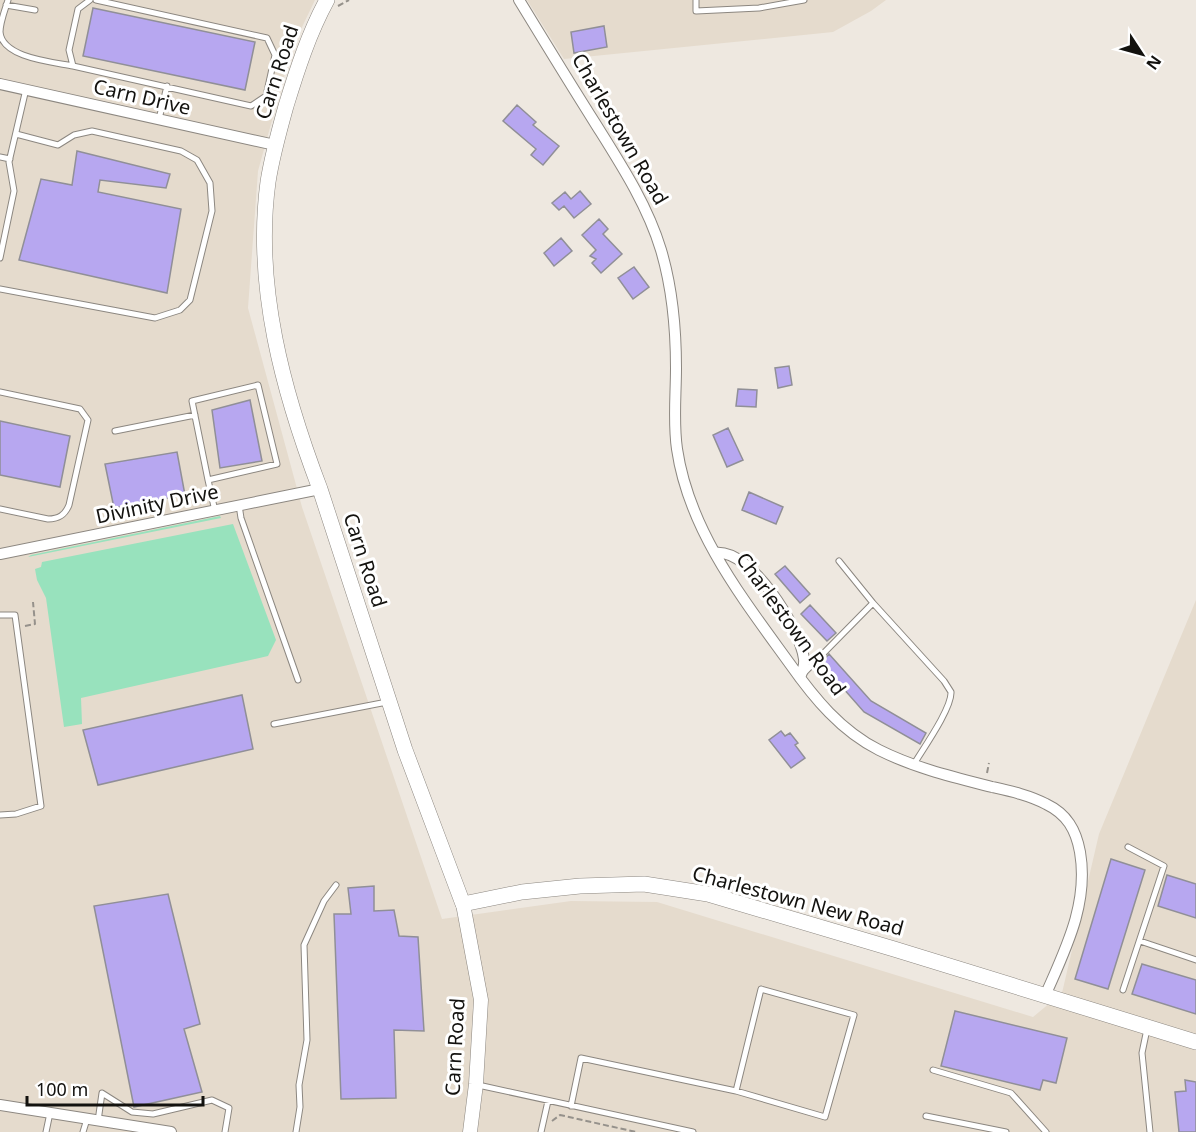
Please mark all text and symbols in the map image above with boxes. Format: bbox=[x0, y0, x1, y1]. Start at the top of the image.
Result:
street label: Carn Road bbox=[249, 21, 304, 123]
north arrow bbox=[1112, 24, 1172, 84]
street label: Charlestown Road bbox=[566, 48, 675, 209]
text: N bbox=[1141, 51, 1167, 75]
street label: Carn Drive bbox=[91, 72, 193, 121]
street label: Divinity Drive bbox=[93, 477, 221, 530]
street label: Carn Road bbox=[338, 509, 393, 611]
street label: Charlestown Road bbox=[730, 547, 853, 701]
street label: Charlestown New Road bbox=[689, 859, 907, 942]
street label: Carn Road bbox=[438, 997, 471, 1096]
scale bar bbox=[27, 1069, 202, 1107]
text: 100 m bbox=[36, 1077, 88, 1101]

